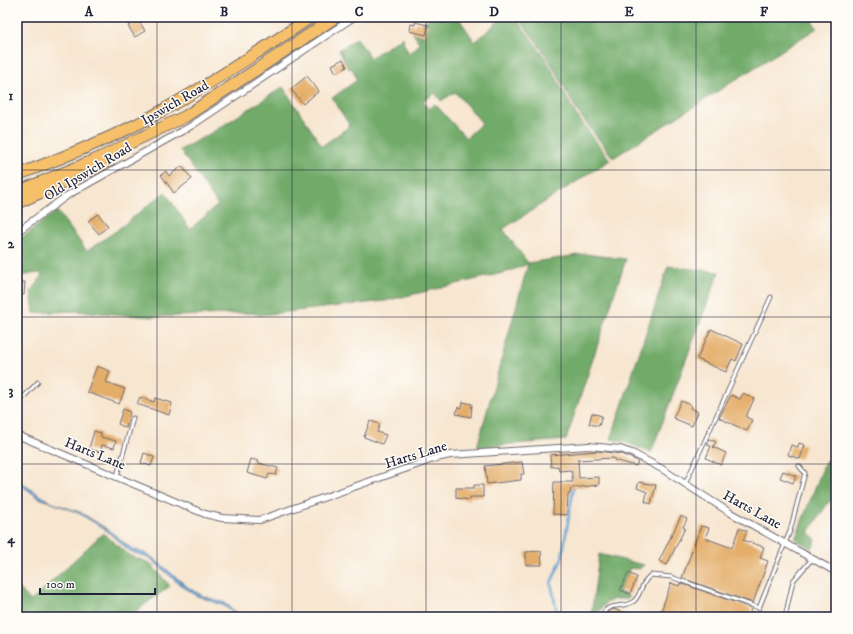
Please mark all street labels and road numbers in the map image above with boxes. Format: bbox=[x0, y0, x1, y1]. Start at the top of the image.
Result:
street label: Ipswich Road bbox=[138, 76, 212, 130]
street label: Old Ipswich Road bbox=[41, 139, 135, 205]
street label: Harts Lane bbox=[62, 434, 128, 474]
street label: Harts Lane bbox=[383, 437, 450, 473]
street label: Harts Lane bbox=[720, 487, 785, 534]

